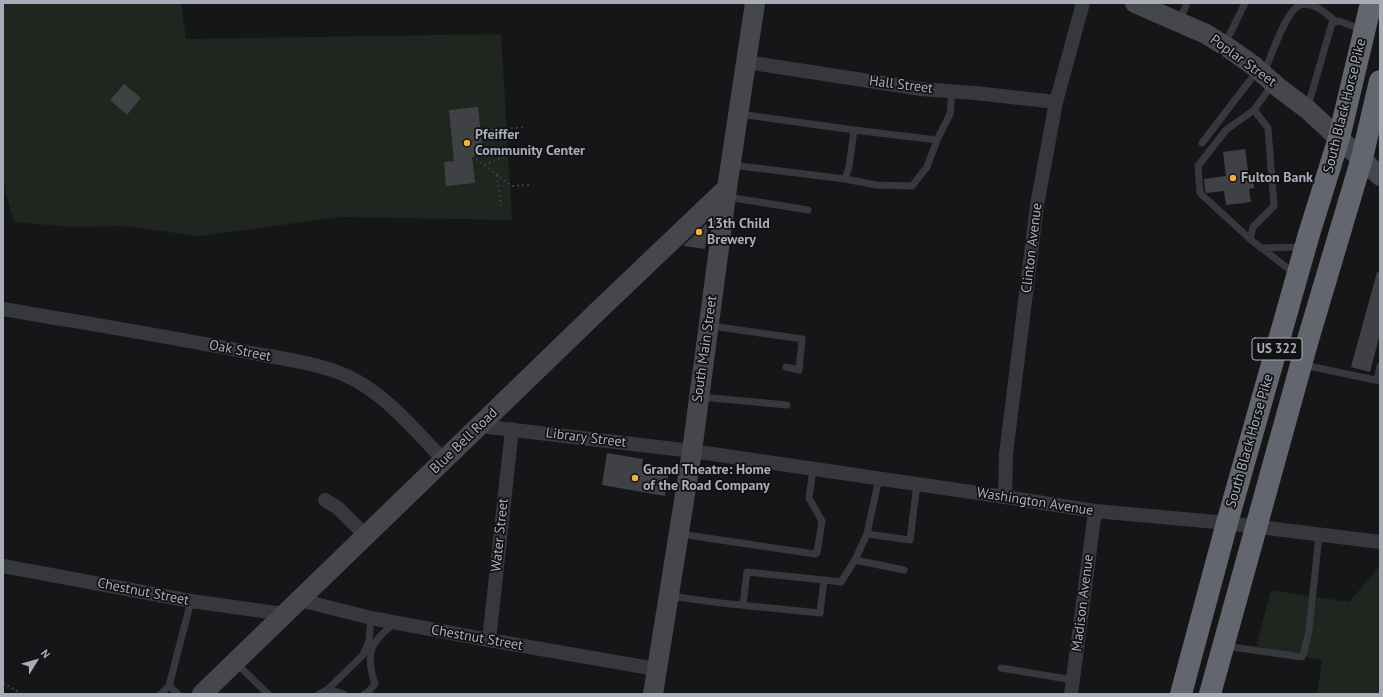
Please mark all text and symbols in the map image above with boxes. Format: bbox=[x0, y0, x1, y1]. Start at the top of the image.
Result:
street label: Poplar Street bbox=[1207, 31, 1279, 91]
street label: South Black Horse Pike bbox=[1320, 37, 1370, 175]
street label: Hall Street bbox=[868, 73, 934, 97]
place label: Pfeiffer Community Center bbox=[475, 127, 585, 160]
marker: Pfeiffer Community Center bbox=[462, 138, 472, 148]
place label: Fulton Bank bbox=[1241, 170, 1313, 186]
marker: Fulton Bank bbox=[1228, 173, 1238, 183]
street label: Clinton Avenue bbox=[1018, 202, 1046, 294]
place label: 13th Child Brewery bbox=[707, 216, 770, 248]
marker: 13th Child Brewery bbox=[694, 227, 704, 237]
street label: South Main Street bbox=[689, 295, 721, 403]
street label: Oak Street bbox=[208, 337, 272, 365]
road number: US 322 bbox=[1252, 338, 1302, 360]
street label: South Black Horse Pike bbox=[1223, 372, 1277, 510]
street label: Blue Bell Road bbox=[427, 405, 501, 477]
street label: Library Street bbox=[545, 425, 627, 451]
place label: Grand Theatre: Home of the Road Company bbox=[643, 462, 771, 494]
marker: Grand Theatre: Home of the Road Company bbox=[630, 473, 640, 483]
street label: Washington Avenue bbox=[976, 485, 1094, 519]
street label: Water Street bbox=[488, 497, 512, 573]
street label: Madison Avenue bbox=[1069, 553, 1097, 653]
street label: Chestnut Street bbox=[96, 575, 190, 609]
street label: Chestnut Street bbox=[430, 622, 524, 654]
north arrow bbox=[16, 641, 56, 681]
text: N bbox=[38, 647, 53, 661]

